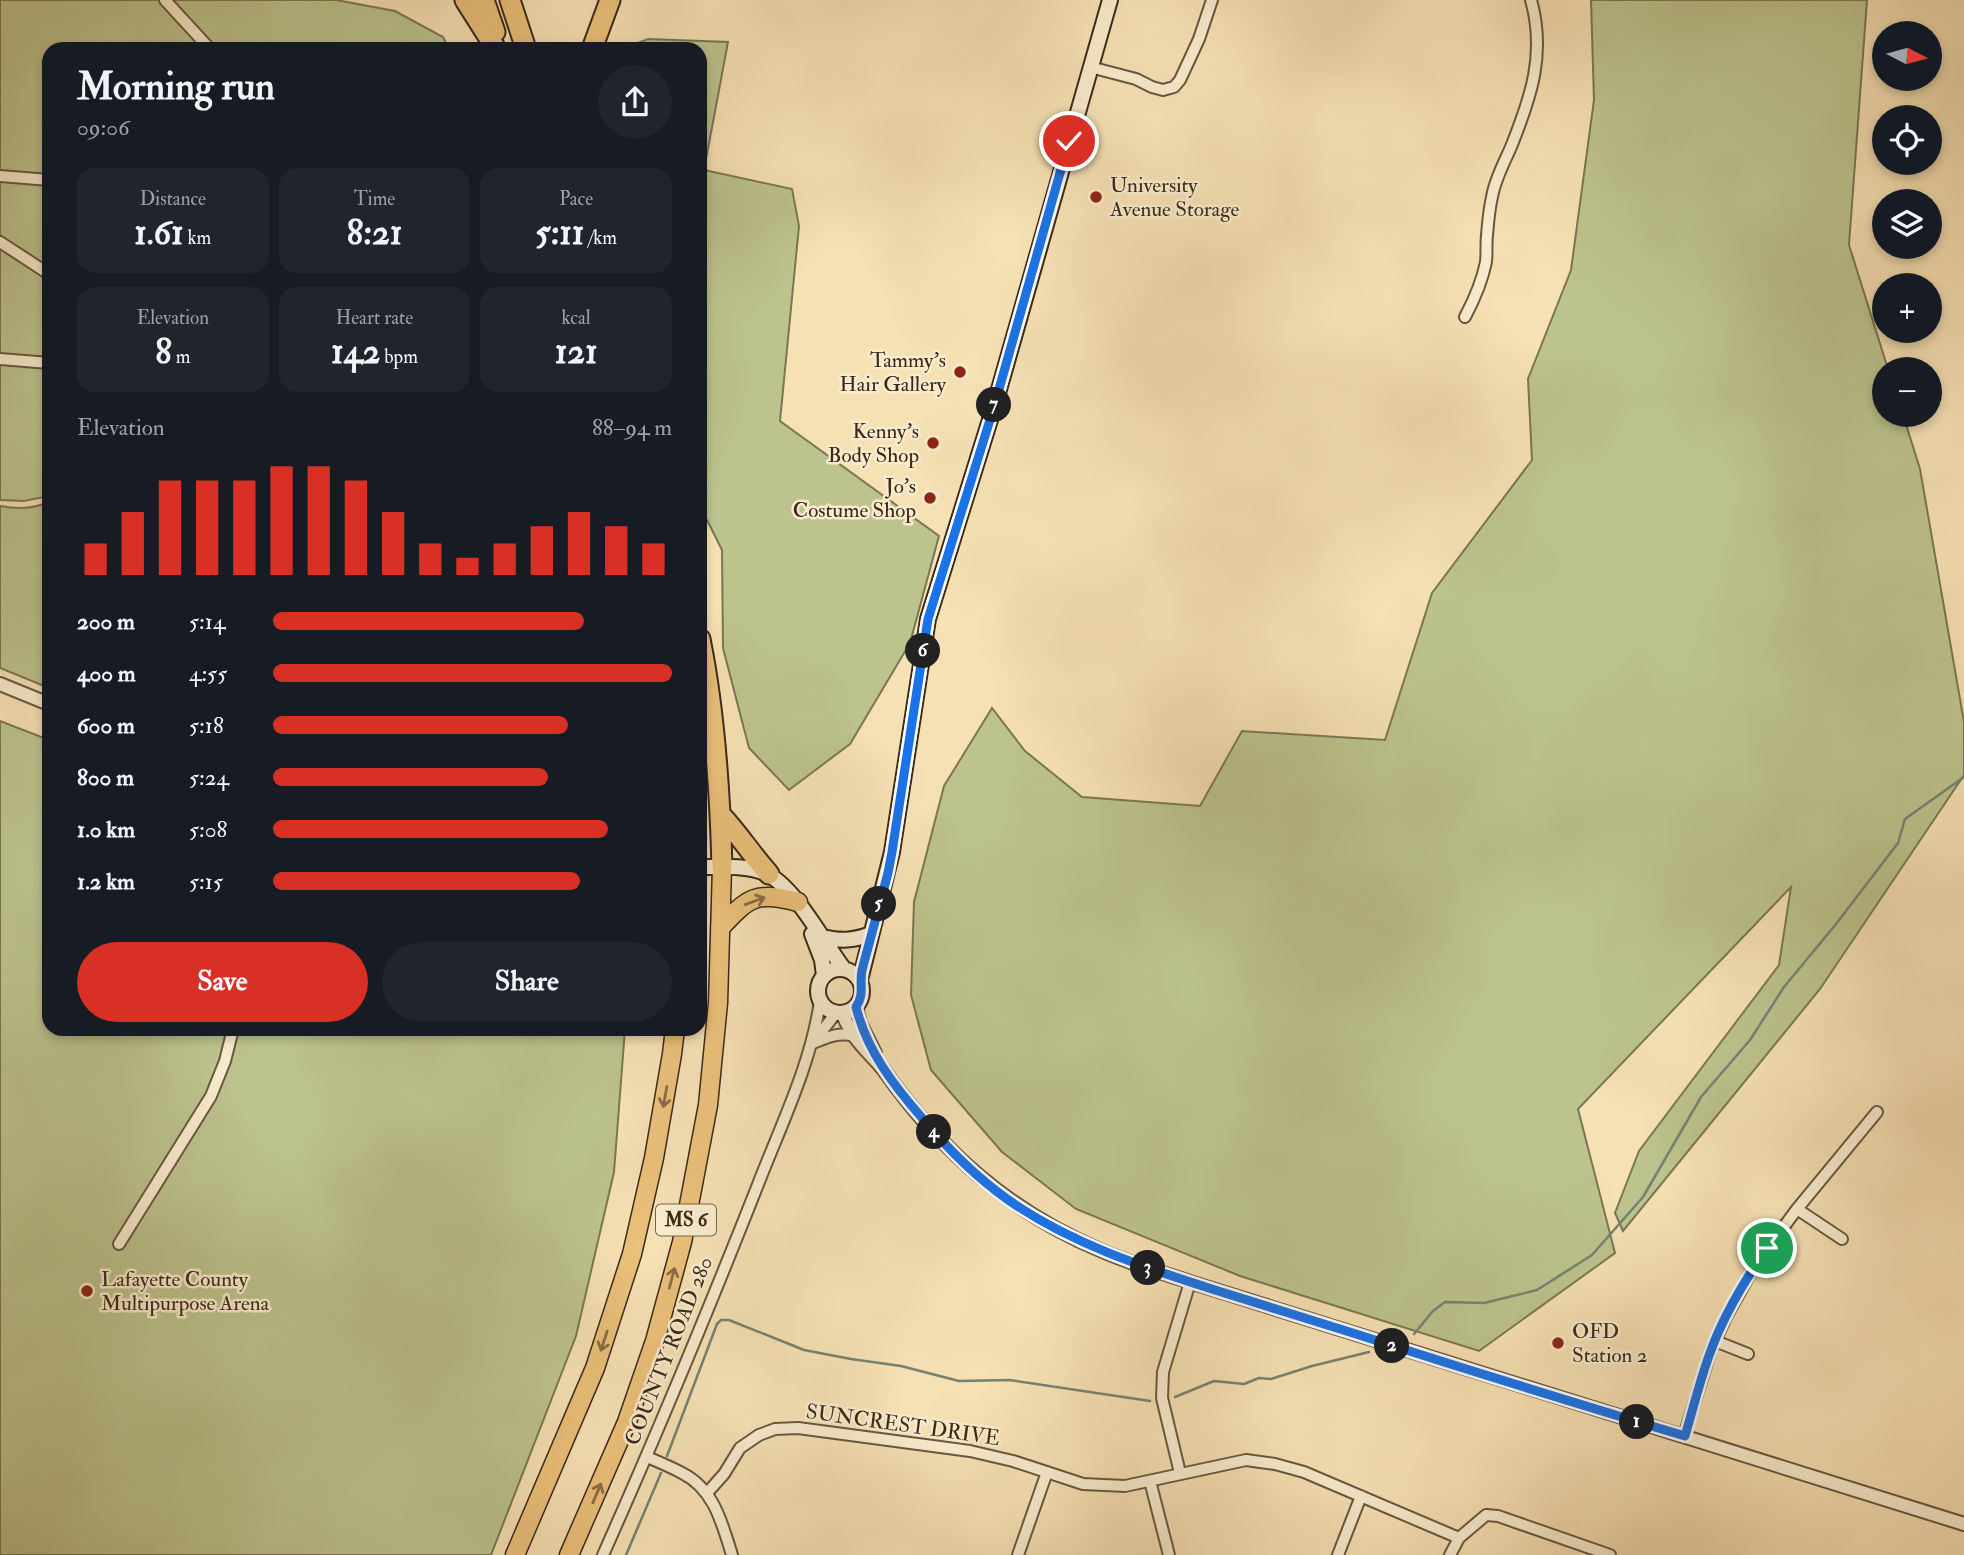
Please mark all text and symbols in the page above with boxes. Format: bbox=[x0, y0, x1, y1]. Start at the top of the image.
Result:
north arrow bbox=[1872, 21, 1942, 91]
map controls bbox=[1872, 21, 1942, 427]
text: Morning run bbox=[77, 63, 275, 111]
button: share bbox=[598, 65, 672, 139]
button: locate bbox=[1872, 105, 1942, 175]
pin bbox=[1039, 111, 1099, 171]
text: 09:06 bbox=[77, 113, 130, 142]
icon: check bbox=[1050, 122, 1088, 160]
place label: University Avenue Storage bbox=[1109, 172, 1240, 223]
text: Distance bbox=[140, 187, 206, 211]
text: Time bbox=[354, 187, 395, 211]
text: Pace bbox=[559, 187, 593, 211]
marker: University Avenue Storage bbox=[1088, 189, 1104, 205]
button: layers bbox=[1872, 189, 1942, 259]
text: 1.61 bbox=[134, 211, 184, 255]
text: 8:21 bbox=[347, 211, 402, 255]
text: 5:11 bbox=[535, 211, 584, 255]
text: km bbox=[184, 226, 211, 250]
text: /km bbox=[584, 226, 617, 250]
button: + bbox=[1872, 273, 1942, 343]
text: Elevation bbox=[137, 306, 209, 330]
text: Heart rate bbox=[336, 306, 413, 330]
text: kcal bbox=[562, 306, 591, 330]
text: 8 bbox=[155, 330, 172, 374]
text: 142 bbox=[331, 330, 380, 374]
text: 121 bbox=[555, 330, 598, 374]
text: m bbox=[172, 345, 190, 369]
text: bpm bbox=[380, 345, 418, 369]
place label: Tammy's Hair Gallery bbox=[840, 347, 947, 398]
button: − bbox=[1872, 357, 1942, 427]
marker: Tammy's Hair Gallery bbox=[952, 364, 968, 380]
pin: 7 bbox=[976, 388, 1012, 422]
text: 7 bbox=[989, 392, 998, 416]
text: Elevation bbox=[77, 413, 165, 442]
text: 88–94 m bbox=[592, 413, 672, 442]
place label: Kenny's Body Shop bbox=[828, 418, 919, 469]
marker: Kenny's Body Shop bbox=[925, 435, 941, 451]
place label: Jo's Costume Shop bbox=[793, 473, 916, 524]
marker: Jo's Costume Shop bbox=[922, 490, 938, 506]
text: 200 m bbox=[77, 607, 135, 636]
text: 5:14 bbox=[189, 607, 225, 636]
pin: 6 bbox=[906, 634, 940, 668]
text: 6 bbox=[918, 638, 927, 662]
text: 400 m bbox=[77, 659, 136, 688]
text: 4:55 bbox=[189, 659, 227, 688]
text: 600 m bbox=[77, 711, 135, 740]
text: 5:18 bbox=[189, 711, 224, 740]
text: 800 m bbox=[77, 763, 134, 792]
text: 5:24 bbox=[189, 763, 229, 792]
text: 1.0 km bbox=[77, 815, 135, 844]
text: 5:08 bbox=[189, 815, 227, 844]
text: 1.2 km bbox=[77, 867, 135, 896]
text: 5:15 bbox=[189, 867, 223, 896]
pin: 5 bbox=[862, 886, 896, 922]
text: 5 bbox=[874, 891, 883, 915]
one-way arrow bbox=[743, 893, 765, 906]
button: Save bbox=[77, 942, 368, 1022]
button: Share bbox=[382, 942, 672, 1022]
one-way arrow bbox=[658, 1085, 671, 1107]
pin: 4 bbox=[916, 1114, 951, 1150]
text: 4 bbox=[928, 1119, 939, 1143]
road number: MS 6 bbox=[656, 1204, 716, 1236]
pin bbox=[1737, 1218, 1797, 1278]
icon: arrive bbox=[1748, 1229, 1786, 1267]
pin: 3 bbox=[1130, 1250, 1166, 1286]
street label: COUNTY ROAD 280 bbox=[619, 1253, 719, 1449]
text: 3 bbox=[1144, 1255, 1151, 1279]
place label: Lafayette County Multipurpose Arena bbox=[101, 1266, 269, 1317]
one-way arrow bbox=[666, 1267, 679, 1290]
marker: Lafayette County Multipurpose Arena bbox=[79, 1283, 95, 1299]
place label: OFD Station 2 bbox=[1572, 1318, 1647, 1369]
pin: 2 bbox=[1374, 1328, 1410, 1364]
one-way arrow bbox=[597, 1329, 609, 1351]
text: 2 bbox=[1387, 1333, 1396, 1357]
marker: OFD Station 2 bbox=[1550, 1335, 1566, 1351]
street label: SUNCREST DRIVE bbox=[804, 1398, 1002, 1452]
pin: 1 bbox=[1620, 1404, 1654, 1440]
text: 1 bbox=[1633, 1409, 1640, 1433]
one-way arrow bbox=[591, 1482, 604, 1504]

